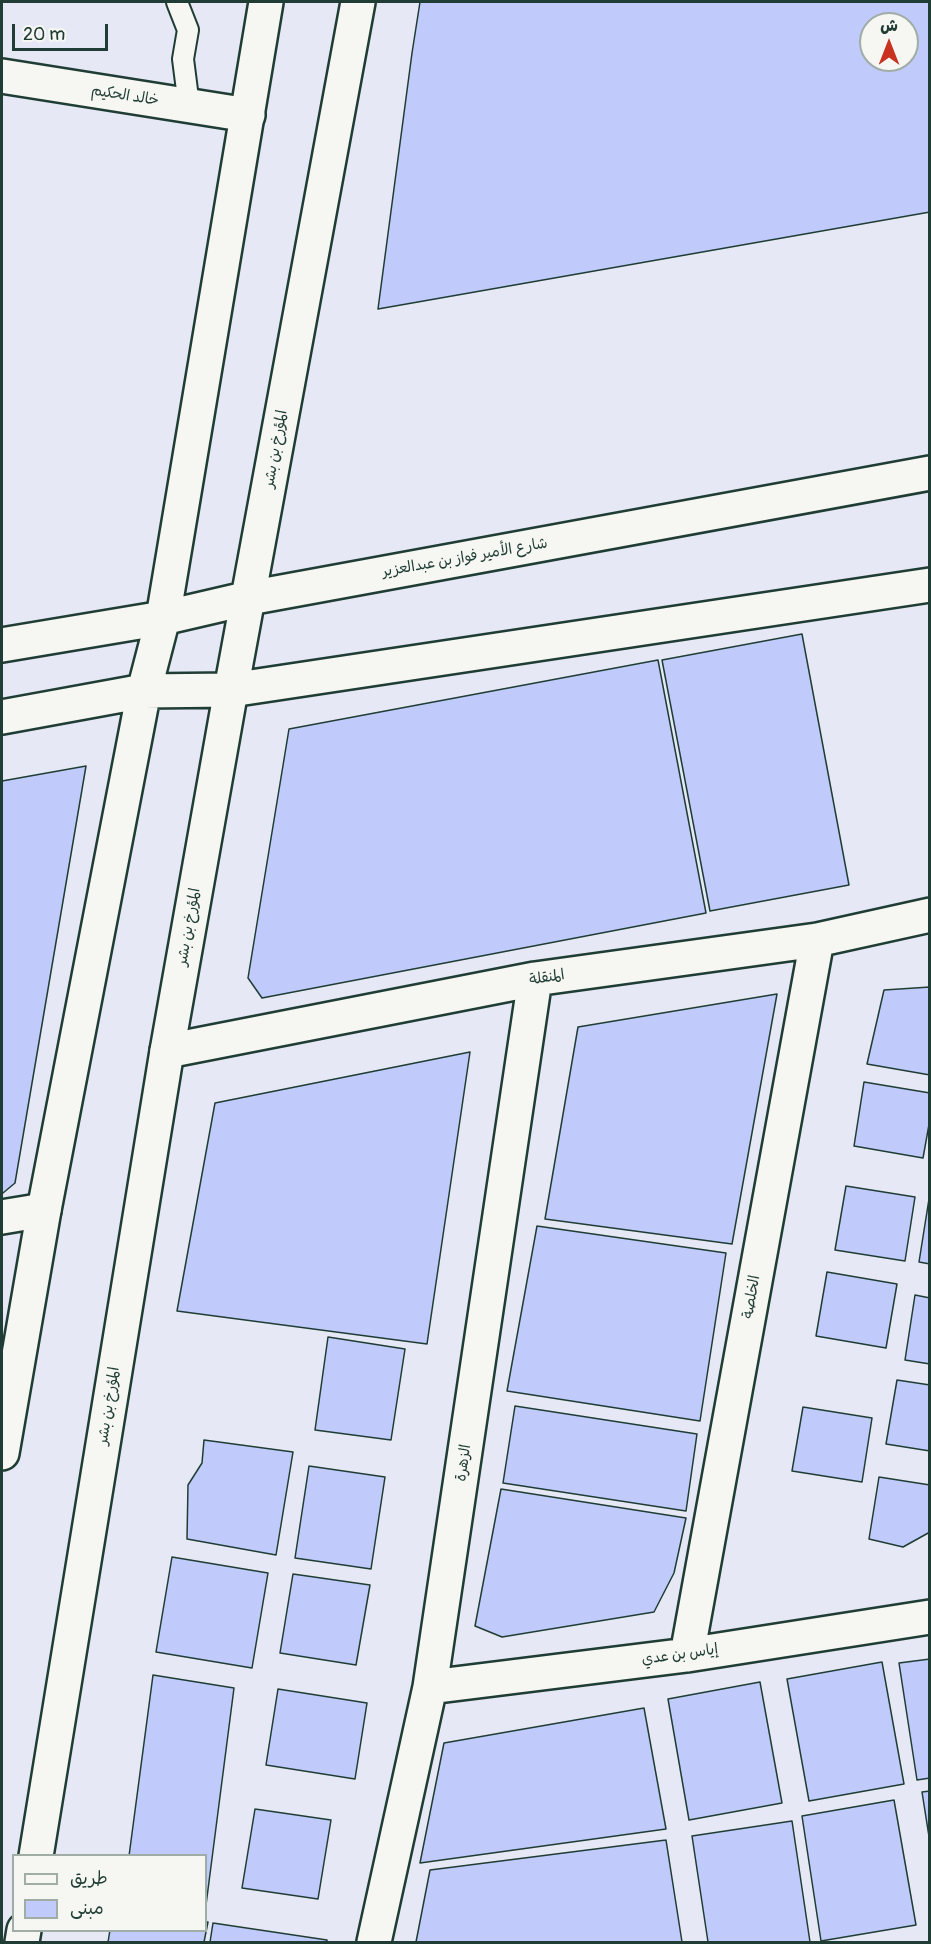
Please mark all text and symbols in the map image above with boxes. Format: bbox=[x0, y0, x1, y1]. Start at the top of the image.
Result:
scale bar bbox=[15, 12, 111, 50]
north arrow bbox=[859, 12, 919, 72]
text: ش bbox=[880, 16, 898, 36]
text: 20 m bbox=[23, 23, 65, 46]
street label: خالد الحكيم bbox=[90, 82, 160, 110]
street label: المؤرخ بن بشر bbox=[260, 409, 292, 489]
street label: شارع الأمير فواز بن عبدالعزير bbox=[381, 535, 549, 581]
street label: المؤرخ بن بشر bbox=[173, 887, 205, 967]
street label: المنقلة bbox=[528, 966, 566, 990]
street label: الخلصة bbox=[739, 1274, 765, 1320]
street label: المؤرخ بن بشر bbox=[94, 1366, 124, 1446]
street label: الزهرة bbox=[452, 1443, 476, 1483]
street label: إياس بن عدي bbox=[641, 1641, 719, 1669]
legend bbox=[12, 1854, 207, 1932]
text: طريق bbox=[70, 1867, 108, 1890]
text: مبنى bbox=[70, 1897, 104, 1920]

